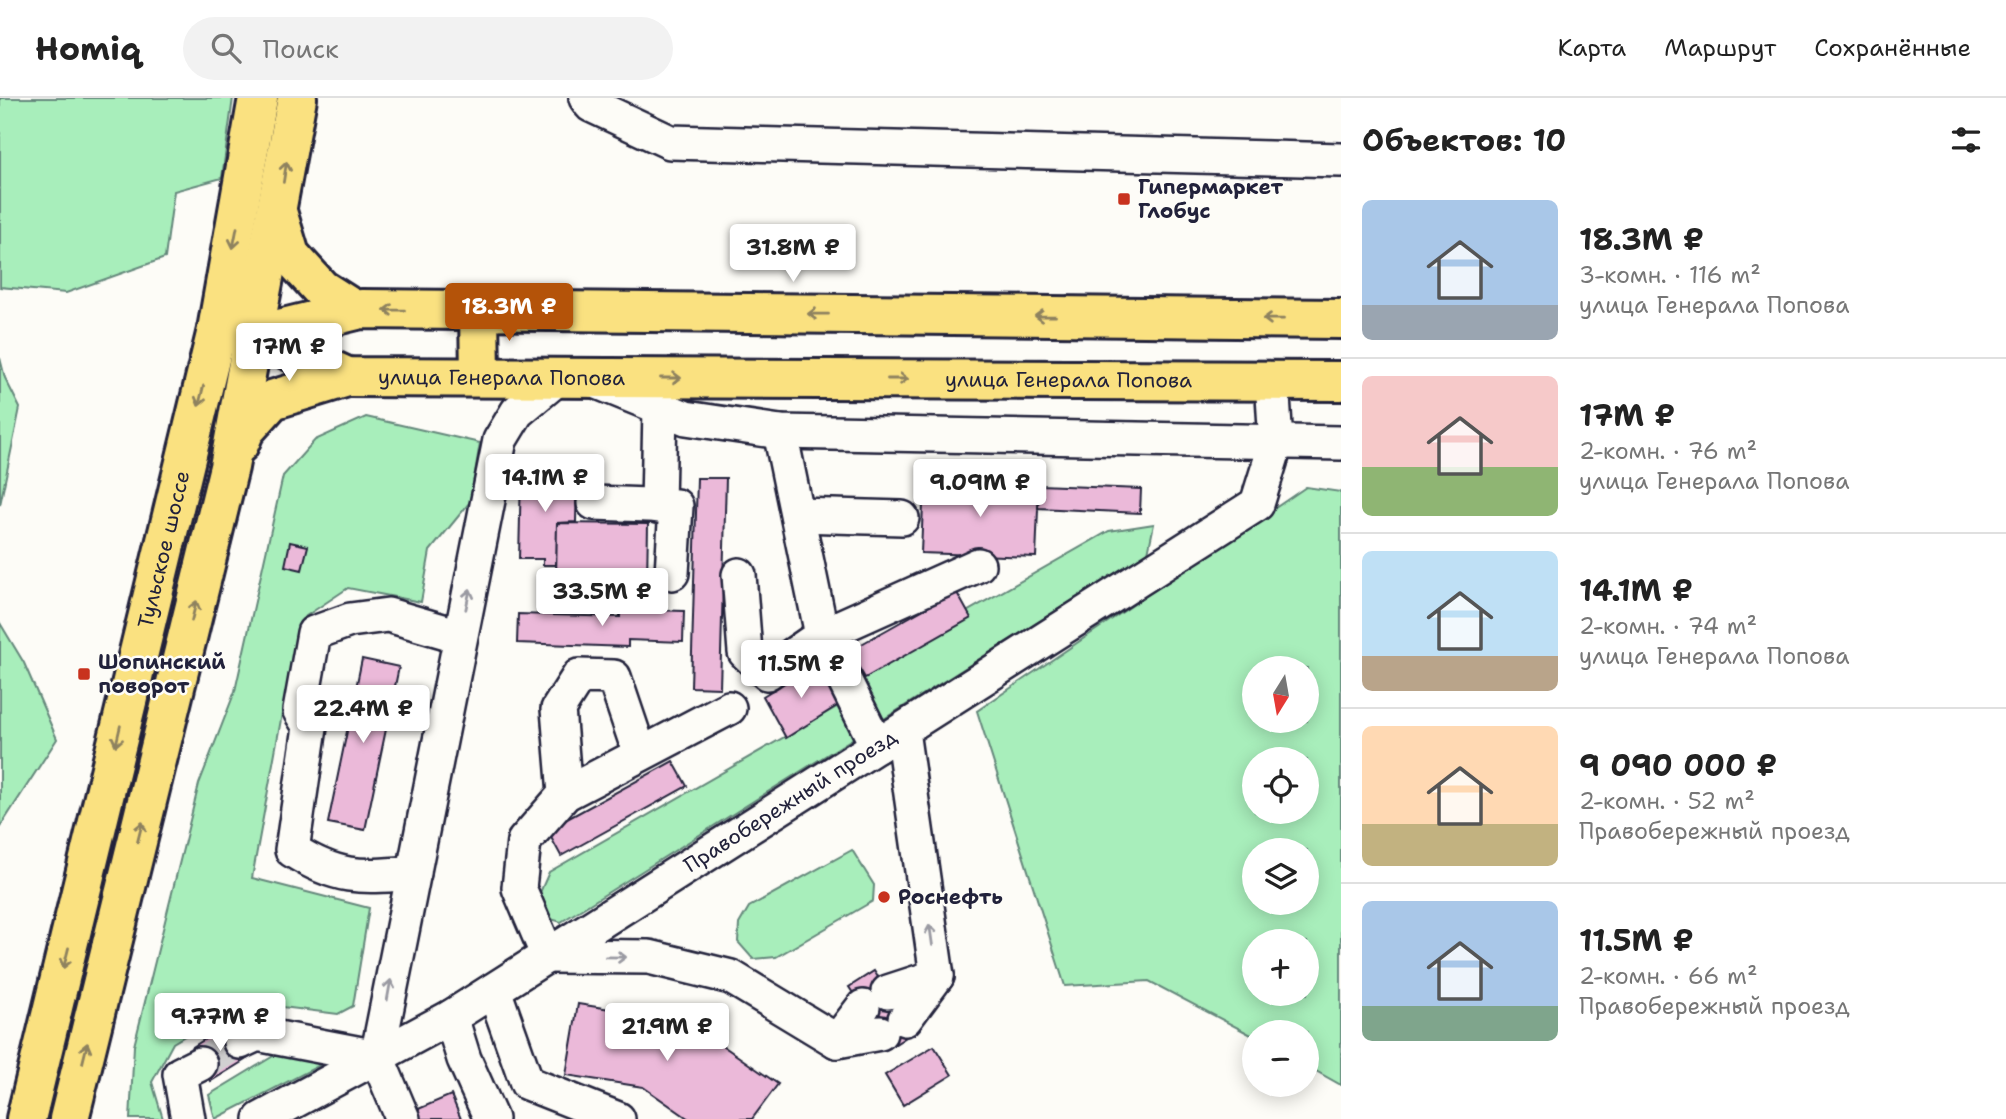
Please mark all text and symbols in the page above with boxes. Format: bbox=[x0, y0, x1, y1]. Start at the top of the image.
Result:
search box bbox=[183, 17, 673, 80]
text: Homiq bbox=[35, 26, 141, 71]
icon: search bbox=[207, 29, 245, 67]
text: Поиск bbox=[263, 31, 339, 66]
text: Карта bbox=[1558, 32, 1626, 64]
text: Маршрут bbox=[1664, 32, 1776, 64]
text: Сохранённые bbox=[1814, 32, 1971, 64]
text: Объектов: 10 bbox=[1362, 120, 1566, 161]
icon: filters bbox=[1947, 121, 1985, 159]
one-way arrow bbox=[279, 161, 292, 184]
place label: Гипермаркет Глобус bbox=[1138, 173, 1283, 225]
marker: Гипермаркет Глобус bbox=[1116, 191, 1132, 207]
text: 18.3M ₽ bbox=[1579, 219, 1704, 260]
pin: 31.8M ₽ bbox=[728, 225, 858, 284]
one-way arrow bbox=[227, 226, 241, 249]
icon: home bbox=[1418, 228, 1502, 312]
text: 31.8M ₽ bbox=[746, 232, 840, 262]
text: 3-комн. · 116 m² bbox=[1579, 260, 1761, 290]
pin: 18.3M ₽ bbox=[444, 284, 574, 343]
text: улица Генерала Попова bbox=[1579, 290, 1850, 320]
text: 18.3M ₽ bbox=[461, 291, 557, 321]
one-way arrow bbox=[383, 303, 406, 316]
one-way arrow bbox=[807, 307, 830, 321]
one-way arrow bbox=[1034, 309, 1057, 323]
one-way arrow bbox=[1262, 312, 1285, 325]
pin: 17M ₽ bbox=[240, 324, 338, 383]
text: 17M ₽ bbox=[252, 331, 326, 361]
street label: улица Генерала Попова bbox=[378, 363, 625, 392]
street label: улица Генерала Попова bbox=[945, 365, 1192, 394]
one-way arrow bbox=[659, 371, 682, 385]
one-way arrow bbox=[887, 372, 910, 386]
one-way arrow bbox=[194, 385, 207, 407]
text: 17M ₽ bbox=[1579, 395, 1675, 436]
icon: home bbox=[1418, 404, 1502, 488]
text: 2-комн. · 76 m² bbox=[1579, 436, 1757, 466]
pin: 14.1M ₽ bbox=[480, 454, 610, 514]
pin: 9.09M ₽ bbox=[915, 460, 1045, 519]
text: 14.1M ₽ bbox=[501, 462, 589, 492]
text: улица Генерала Попова bbox=[1579, 466, 1850, 496]
text: 9.09M ₽ bbox=[929, 467, 1031, 497]
street label: Тульское шоссе bbox=[131, 468, 196, 631]
pin: 33.5M ₽ bbox=[537, 568, 667, 628]
text: 14.1M ₽ bbox=[1579, 570, 1693, 611]
text: 33.5M ₽ bbox=[552, 576, 652, 606]
icon: home bbox=[1418, 579, 1502, 663]
one-way arrow bbox=[461, 588, 475, 611]
one-way arrow bbox=[187, 600, 201, 623]
text: 2-комн. · 74 m² bbox=[1579, 611, 1757, 641]
pin: 11.5M ₽ bbox=[736, 640, 866, 700]
text: улица Генерала Попова bbox=[1579, 641, 1850, 671]
place label: Шопинский поворот bbox=[98, 648, 226, 700]
text: 11.5M ₽ bbox=[757, 648, 845, 678]
north arrow bbox=[1242, 656, 1320, 733]
map controls bbox=[1242, 656, 1319, 1097]
marker: Шопинский поворот bbox=[76, 666, 92, 682]
pin: 22.4M ₽ bbox=[298, 686, 428, 745]
text: 22.4M ₽ bbox=[313, 693, 413, 723]
street label: Правобережный проезд bbox=[679, 723, 902, 879]
one-way arrow bbox=[111, 725, 124, 747]
text: 9 090 000 ₽ bbox=[1579, 745, 1777, 786]
button: locate bbox=[1242, 747, 1319, 824]
icon: home bbox=[1418, 754, 1502, 838]
text: 2-комн. · 52 m² bbox=[1579, 786, 1755, 816]
text: Правобережный проезд bbox=[1579, 816, 1850, 846]
one-way arrow bbox=[133, 821, 147, 844]
button: layers bbox=[1242, 838, 1319, 915]
place label: Роснефть bbox=[898, 883, 1003, 911]
marker: Роснефть bbox=[876, 889, 892, 905]
text: 11.5M ₽ bbox=[1579, 920, 1694, 961]
one-way arrow bbox=[925, 925, 938, 947]
button: + bbox=[1242, 929, 1319, 1006]
icon: home bbox=[1418, 929, 1502, 1013]
one-way arrow bbox=[59, 946, 72, 969]
one-way arrow bbox=[604, 950, 627, 964]
text: 2-комн. · 66 m² bbox=[1579, 961, 1758, 991]
one-way arrow bbox=[383, 979, 396, 1002]
text: Правобережный проезд bbox=[1579, 991, 1850, 1021]
pin: 9.77M ₽ bbox=[155, 993, 285, 1053]
text: 9.77M ₽ bbox=[171, 1001, 269, 1031]
pin: 21.9M ₽ bbox=[602, 1004, 732, 1063]
text: 21.9M ₽ bbox=[621, 1011, 713, 1041]
button: − bbox=[1242, 1020, 1319, 1097]
one-way arrow bbox=[79, 1042, 93, 1065]

